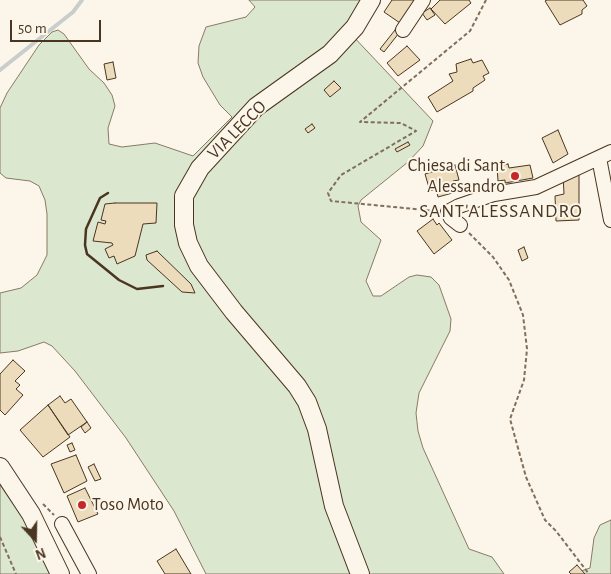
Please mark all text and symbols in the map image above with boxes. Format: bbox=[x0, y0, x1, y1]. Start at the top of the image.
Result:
scale bar bbox=[12, 10, 104, 42]
text: 50 m bbox=[18, 21, 47, 36]
street label: VIA LECCO bbox=[203, 96, 271, 164]
place label: Chiesa di Sant Alessandro bbox=[408, 155, 505, 198]
marker: Chiesa di Sant Alessandro bbox=[509, 170, 521, 182]
district label: SANT'ALESSANDRO bbox=[417, 200, 585, 222]
place label: Toso Moto bbox=[92, 494, 164, 516]
marker: Toso Moto bbox=[76, 499, 88, 511]
north arrow bbox=[10, 514, 60, 564]
text: N bbox=[33, 545, 47, 561]

